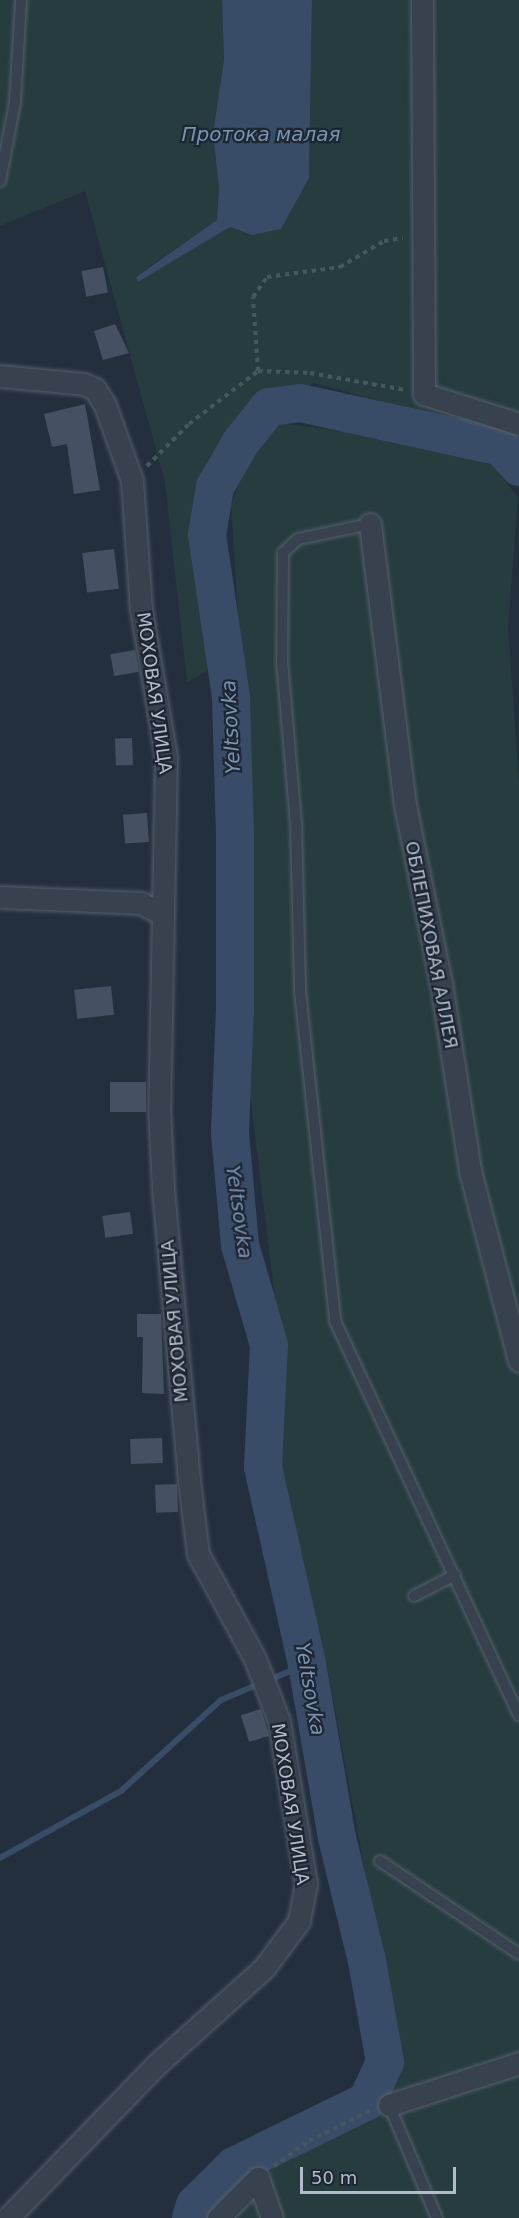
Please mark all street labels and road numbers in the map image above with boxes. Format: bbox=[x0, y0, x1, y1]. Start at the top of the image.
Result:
street label: МОХОВАЯ УЛИЦА bbox=[132, 611, 176, 775]
street label: ОБЛЕПИХОВАЯ АЛЛЕЯ bbox=[400, 839, 462, 1051]
street label: МОХОВАЯ УЛИЦА bbox=[157, 1239, 193, 1403]
street label: МОХОВАЯ УЛИЦА bbox=[267, 1722, 313, 1886]

